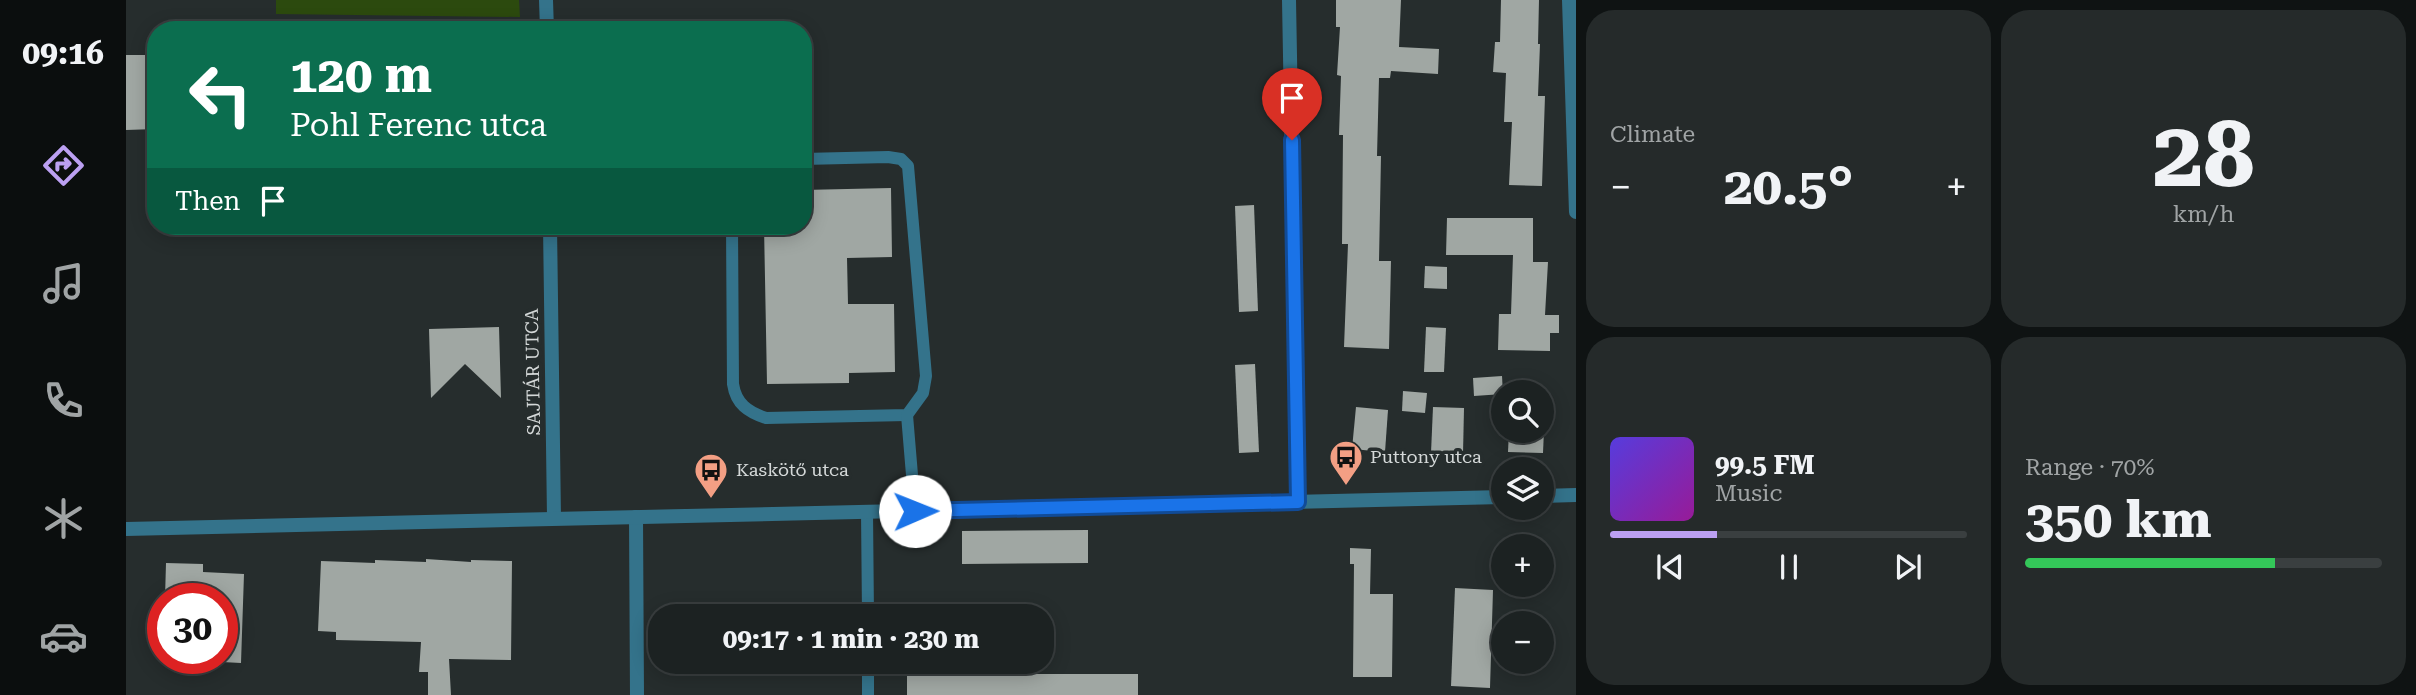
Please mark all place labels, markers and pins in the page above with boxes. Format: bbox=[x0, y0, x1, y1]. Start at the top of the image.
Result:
pin bbox=[1262, 68, 1322, 140]
bus stop icon: Puttony utca bbox=[1327, 438, 1365, 487]
place label: Puttony utca bbox=[1370, 446, 1482, 467]
bus stop icon: Kaskötő utca bbox=[692, 451, 730, 500]
place label: Kaskötő utca bbox=[736, 459, 849, 480]

